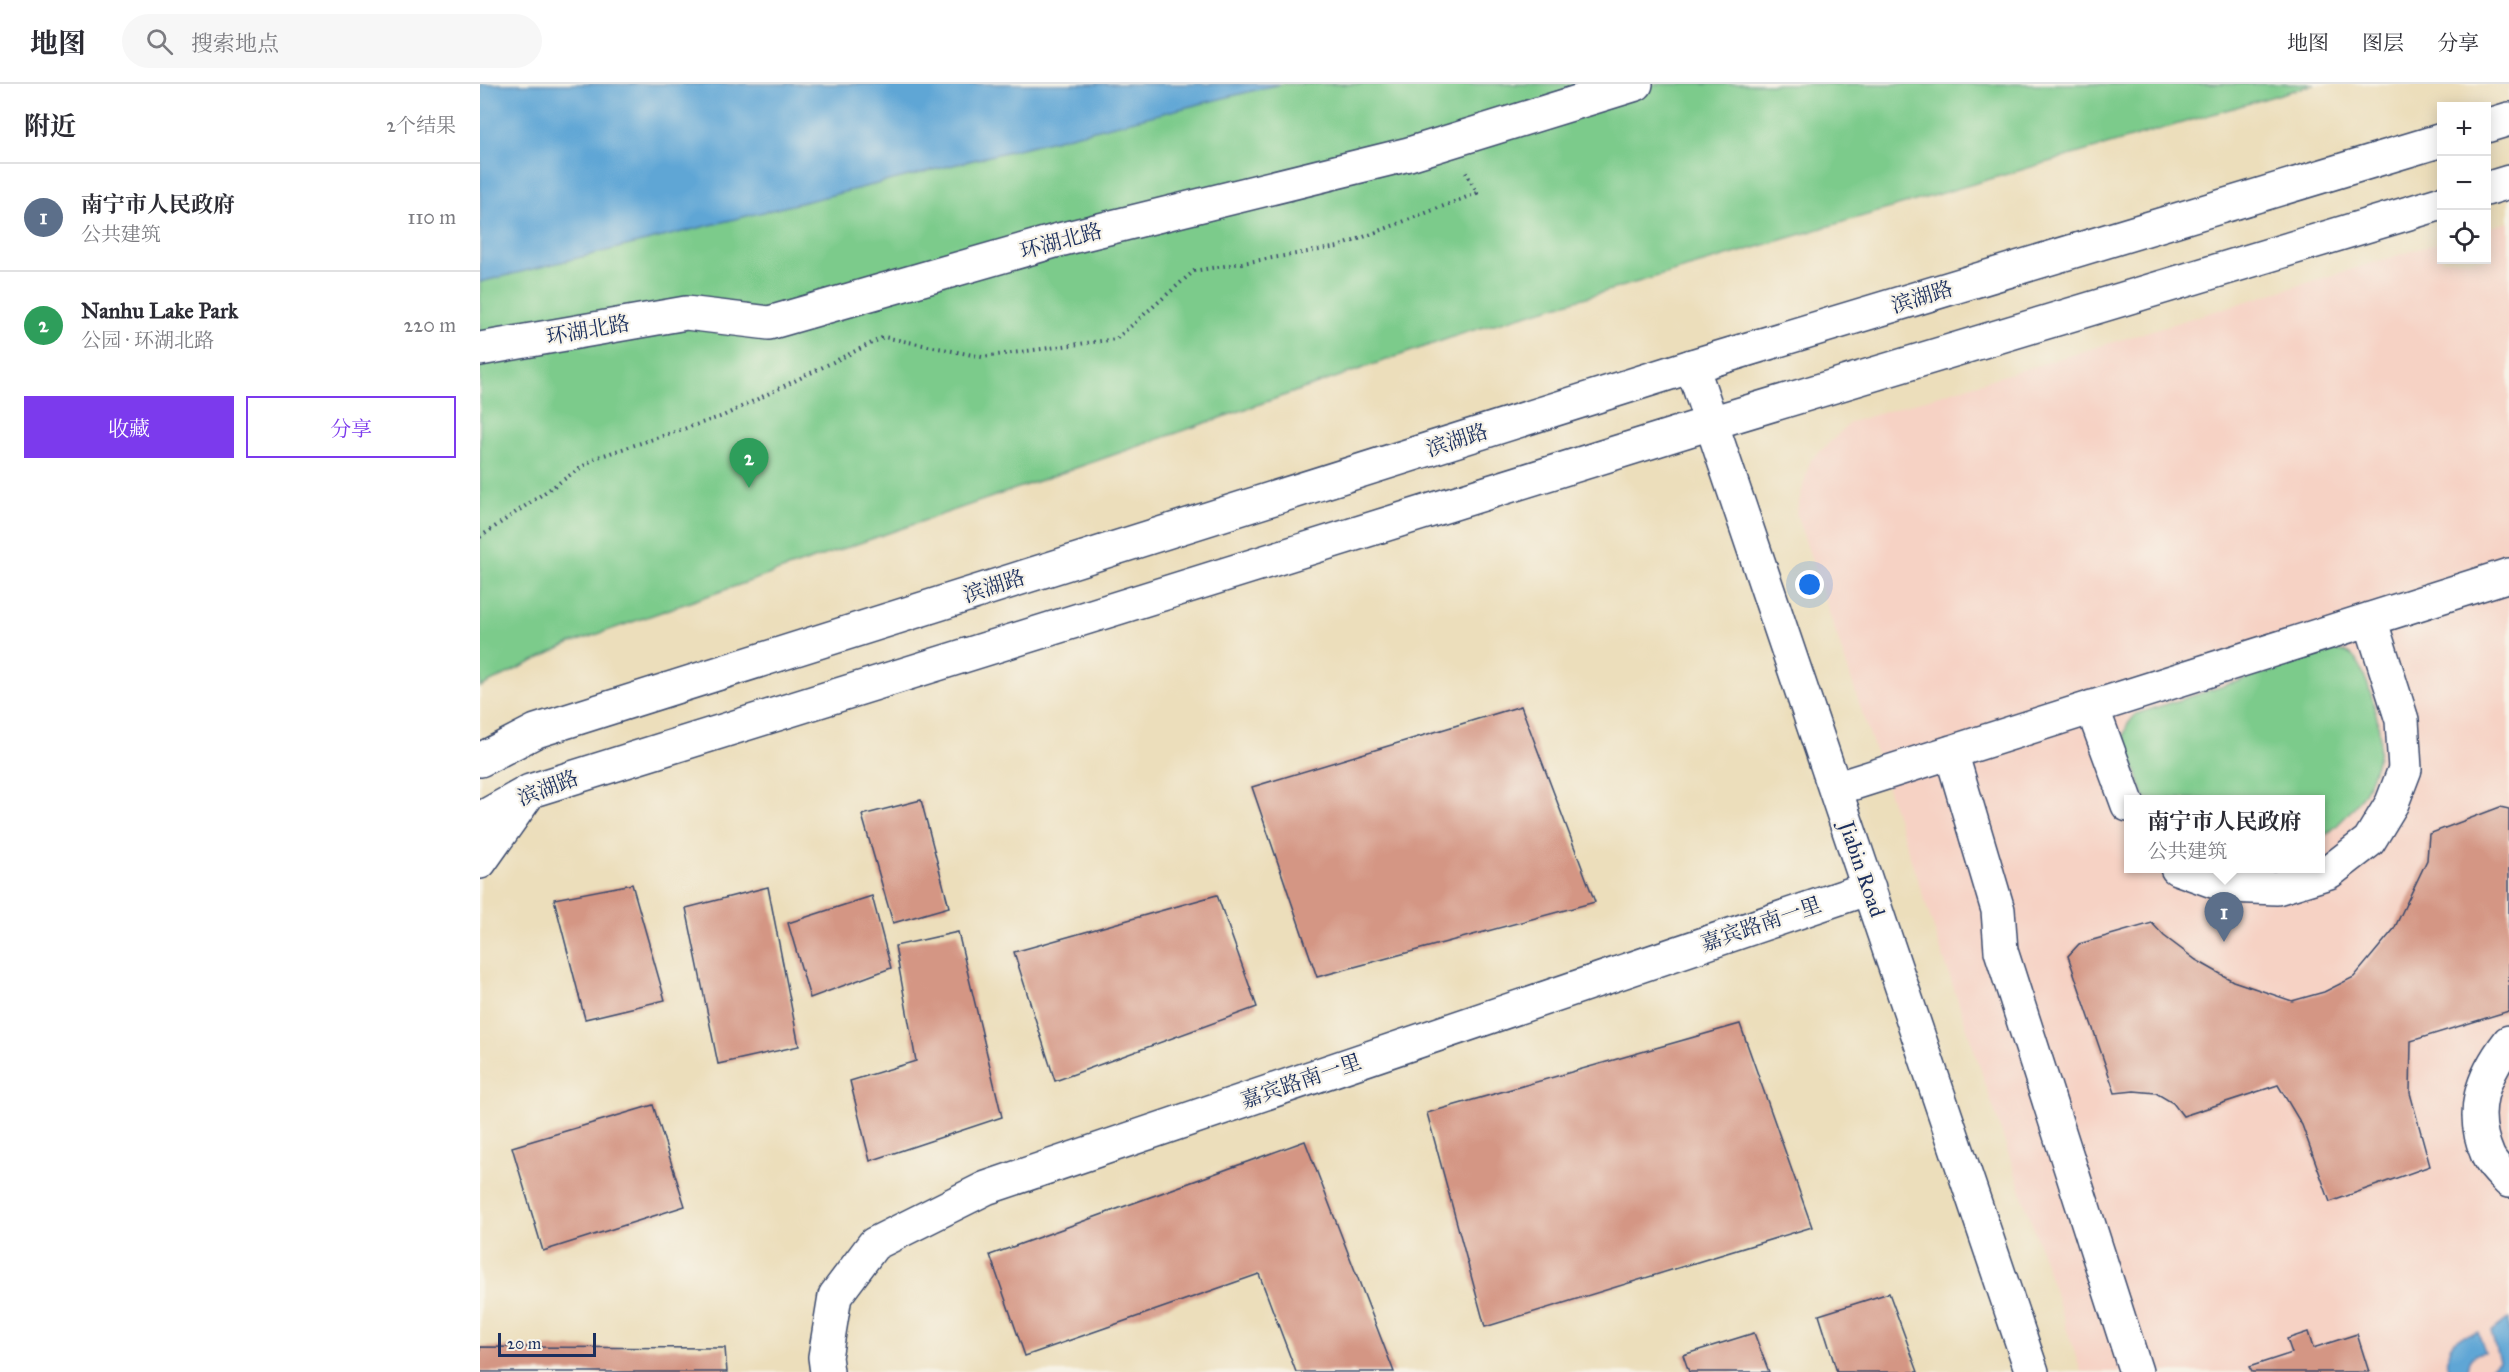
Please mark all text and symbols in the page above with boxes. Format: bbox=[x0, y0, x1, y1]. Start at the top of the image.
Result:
search box bbox=[122, 14, 542, 68]
icon: search bbox=[143, 25, 176, 58]
text: 地图 bbox=[30, 26, 86, 61]
text: 搜索地点 bbox=[191, 30, 279, 57]
text: 地图 bbox=[2287, 30, 2329, 56]
text: 图层 bbox=[2362, 30, 2404, 56]
text: 分享 bbox=[2437, 30, 2479, 56]
map controls bbox=[2437, 102, 2491, 264]
button: + bbox=[2437, 102, 2491, 156]
text: 附近 bbox=[24, 110, 76, 142]
text: 2个结果 bbox=[386, 113, 456, 137]
button: − bbox=[2437, 156, 2491, 210]
text: 南宁市人民政府 bbox=[81, 191, 235, 218]
text: 1 bbox=[40, 205, 47, 229]
text: 110 m bbox=[408, 205, 456, 229]
button: locate bbox=[2437, 210, 2491, 264]
street label: 环湖北路 bbox=[1017, 218, 1105, 264]
text: 公共建筑 bbox=[81, 222, 161, 246]
street label: 滨湖路 bbox=[1888, 275, 1956, 319]
text: Nanhu Lake Park bbox=[81, 297, 238, 324]
street label: 环湖北路 bbox=[544, 310, 632, 350]
text: 2 bbox=[39, 313, 48, 337]
text: 220 m bbox=[404, 313, 456, 337]
text: 公园 · 环湖北路 bbox=[81, 328, 214, 352]
button: 收藏 bbox=[24, 396, 234, 458]
button: 分享 bbox=[246, 396, 456, 458]
street label: 滨湖路 bbox=[1423, 418, 1491, 462]
pin: 2 bbox=[730, 438, 768, 488]
street label: 滨湖路 bbox=[960, 564, 1028, 608]
your location bbox=[1795, 570, 1824, 599]
street label: 滨湖路 bbox=[514, 765, 582, 811]
popup bbox=[2124, 795, 2325, 873]
text: 南宁市人民政府 bbox=[2147, 808, 2302, 835]
street label: Jiabin Road bbox=[1833, 816, 1891, 921]
text: 公共建筑 bbox=[2147, 839, 2227, 863]
street label: 嘉宾路南一里 bbox=[1697, 891, 1825, 957]
pin: 1 bbox=[2204, 892, 2244, 942]
street label: 嘉宾路南一里 bbox=[1237, 1048, 1365, 1114]
scale bar bbox=[498, 1330, 596, 1358]
text: 20 m bbox=[507, 1334, 541, 1353]

